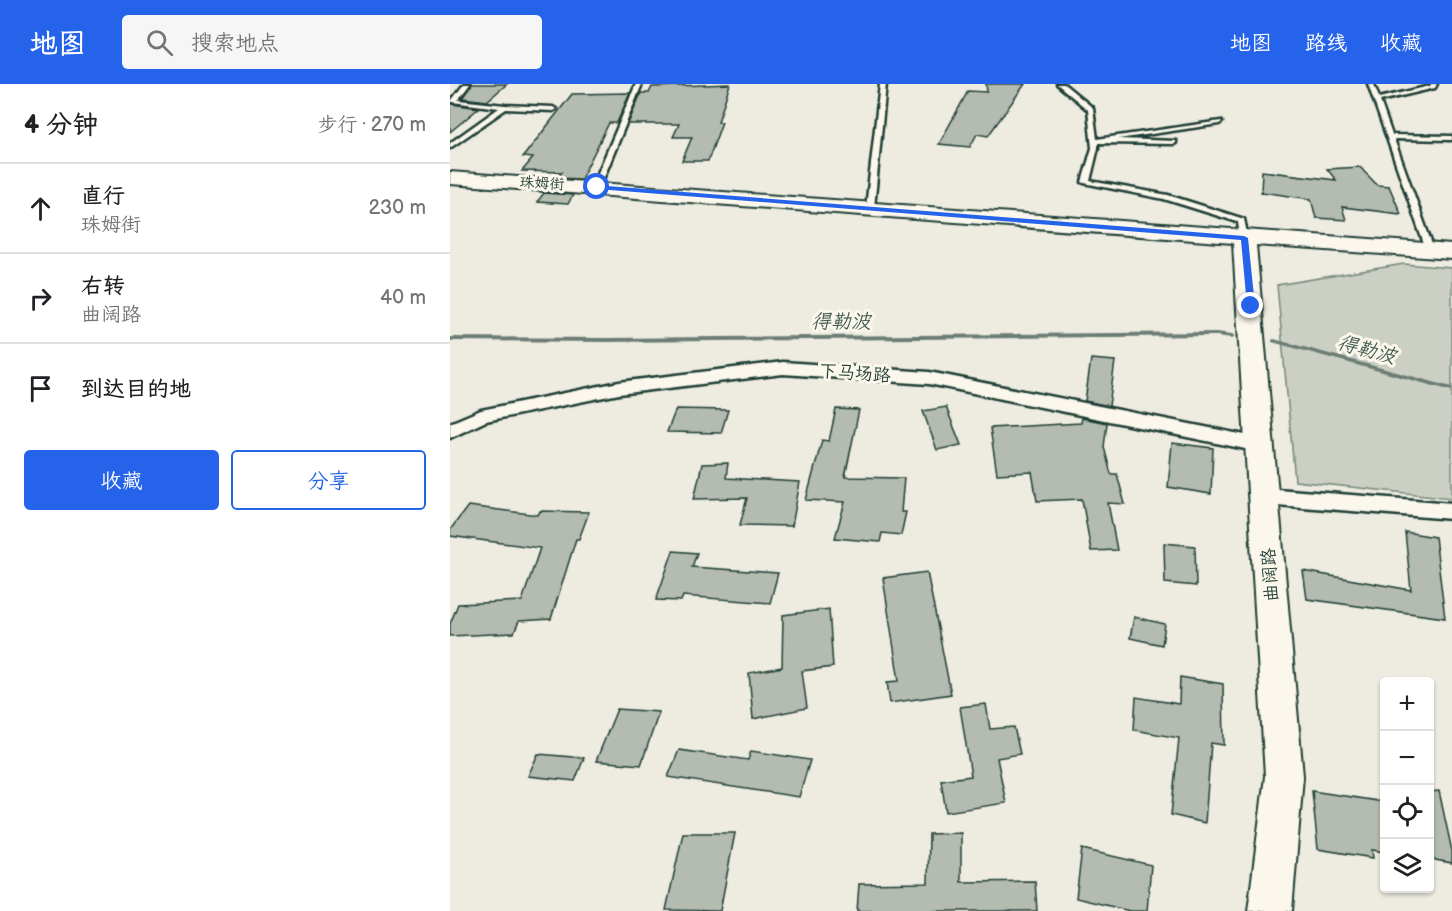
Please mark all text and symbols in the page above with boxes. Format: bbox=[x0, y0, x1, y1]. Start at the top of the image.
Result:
search box bbox=[122, 15, 542, 69]
icon: search bbox=[143, 26, 176, 59]
text: 地图 bbox=[30, 28, 86, 61]
text: 搜索地点 bbox=[191, 30, 279, 57]
text: 地图 bbox=[1230, 31, 1272, 56]
text: 路线 bbox=[1305, 31, 1347, 56]
text: 收藏 bbox=[1380, 31, 1422, 56]
text: 4 分钟 bbox=[24, 110, 98, 141]
text: 步行 · 270 m bbox=[318, 113, 426, 137]
street label: 珠姆街 bbox=[519, 173, 565, 194]
route start bbox=[583, 173, 609, 199]
text: 直行 bbox=[81, 183, 125, 210]
icon: ahead bbox=[24, 192, 57, 225]
text: 230 m bbox=[369, 196, 426, 220]
text: 珠姆街 bbox=[81, 213, 141, 237]
text: 右转 bbox=[81, 273, 125, 300]
icon: right bbox=[24, 282, 57, 315]
text: 40 m bbox=[380, 286, 426, 310]
route end bbox=[1237, 292, 1263, 318]
text: 曲阔路 bbox=[81, 303, 141, 327]
water label: 得勒波 bbox=[811, 310, 873, 334]
water label: 得勒波 bbox=[1335, 331, 1401, 370]
street label: 下马场路 bbox=[818, 361, 892, 386]
icon: arrive bbox=[24, 372, 57, 405]
text: 到达目的地 bbox=[81, 376, 191, 403]
button: 收藏 bbox=[24, 450, 219, 510]
button: 分享 bbox=[231, 450, 426, 510]
street label: 曲阔路 bbox=[1258, 547, 1283, 603]
map controls bbox=[1380, 677, 1434, 893]
button: + bbox=[1380, 677, 1434, 731]
button: − bbox=[1380, 731, 1434, 785]
button: locate bbox=[1380, 785, 1434, 839]
button: layers bbox=[1380, 839, 1434, 893]

